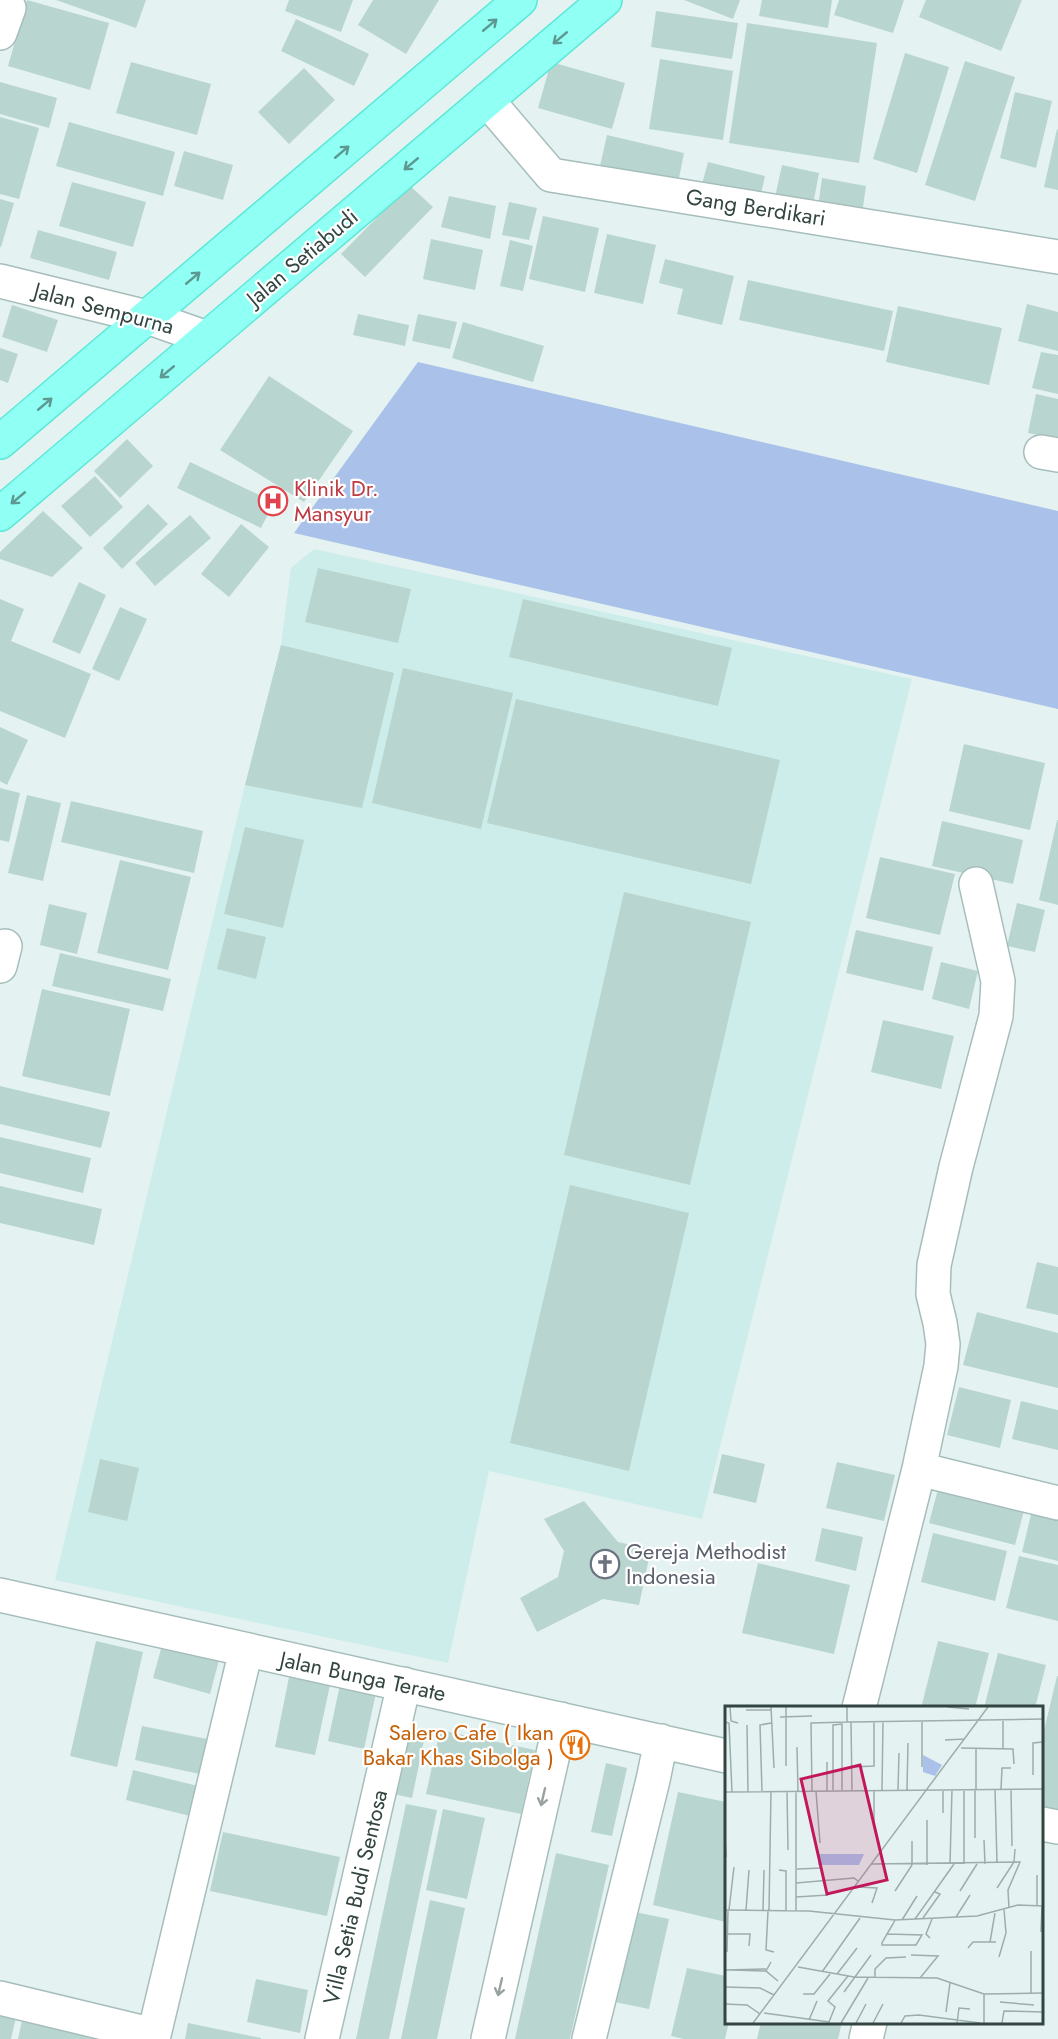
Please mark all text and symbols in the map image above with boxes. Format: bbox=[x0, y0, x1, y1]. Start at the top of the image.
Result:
one-way arrow bbox=[482, 19, 498, 32]
one-way arrow bbox=[553, 31, 568, 45]
one-way arrow bbox=[334, 145, 349, 159]
one-way arrow bbox=[404, 157, 419, 171]
street label: Gang Berdikari bbox=[684, 180, 828, 234]
street label: Jalan Setiabudi bbox=[237, 201, 365, 315]
one-way arrow bbox=[185, 271, 200, 285]
street label: Jalan Sempurna bbox=[27, 273, 178, 342]
one-way arrow bbox=[160, 365, 175, 379]
one-way arrow bbox=[37, 398, 53, 411]
place label: Klinik Dr. Mansyur bbox=[294, 472, 379, 529]
hospital icon: Klinik Dr. Mansyur bbox=[257, 485, 289, 517]
one-way arrow bbox=[11, 491, 26, 505]
place label: Gereja Methodist Indonesia bbox=[626, 1535, 787, 1592]
church icon: Gereja Methodist Indonesia bbox=[589, 1548, 621, 1580]
street label: Jalan Bunga Terate bbox=[274, 1642, 449, 1709]
inset map bbox=[725, 1706, 1043, 2024]
place label: Salero Cafe ( Ikan Bakar Khas Sibolga ) bbox=[363, 1716, 554, 1773]
restaurant icon: Salero Cafe ( Ikan Bakar Khas Sibolga ) bbox=[559, 1729, 591, 1761]
street label: Villa Setia Budi Sentosa bbox=[315, 1786, 395, 2008]
one-way arrow bbox=[537, 1787, 549, 1806]
one-way arrow bbox=[494, 1977, 505, 1996]

